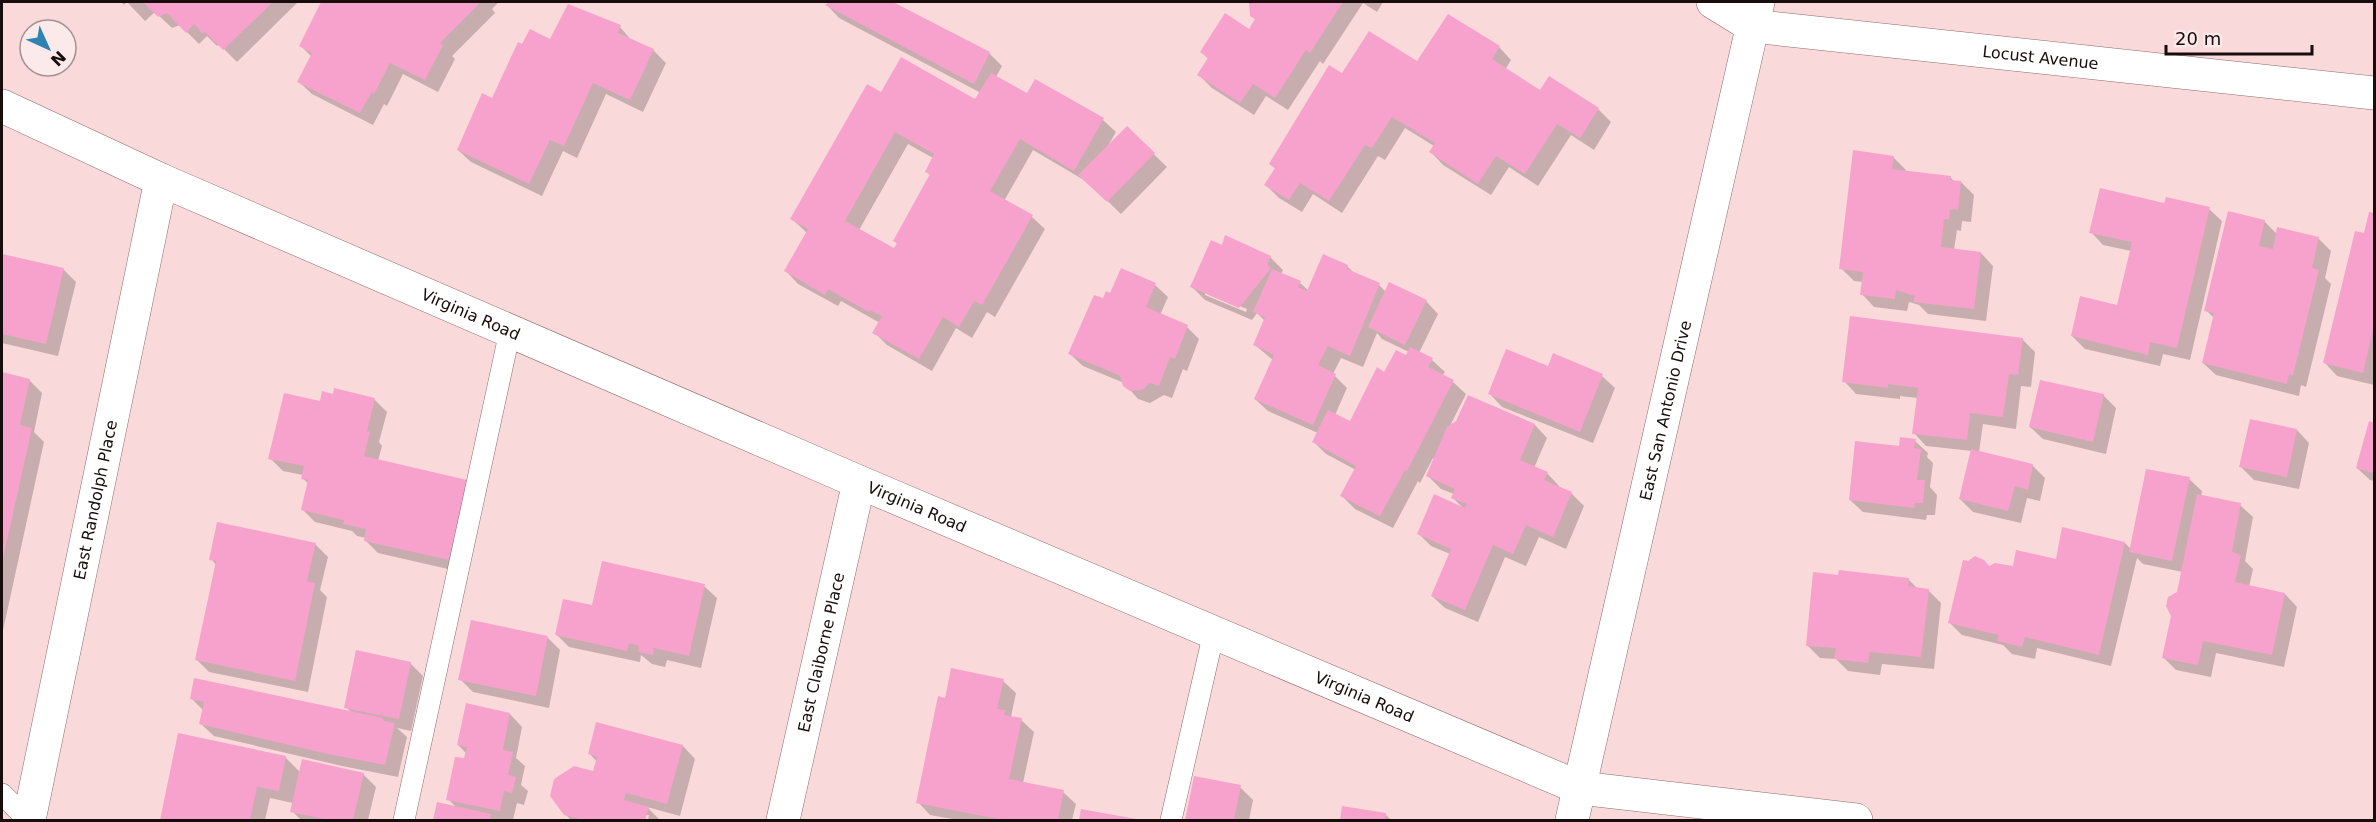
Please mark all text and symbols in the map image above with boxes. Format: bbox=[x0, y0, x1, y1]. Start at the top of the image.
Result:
north arrow bbox=[18, 18, 78, 78]
scale bar bbox=[2166, 18, 2312, 56]
text: 20 m bbox=[2175, 28, 2221, 49]
street label: Locust Avenue bbox=[1982, 42, 2099, 73]
text: N bbox=[47, 47, 70, 70]
street label: Virginia Road bbox=[418, 285, 523, 344]
street label: East San Antonio Drive bbox=[1636, 319, 1695, 502]
street label: East Randolph Place bbox=[70, 418, 121, 581]
street label: Virginia Road bbox=[865, 478, 969, 536]
street label: East Claiborne Place bbox=[794, 570, 848, 734]
street label: Virginia Road bbox=[1312, 668, 1417, 726]

